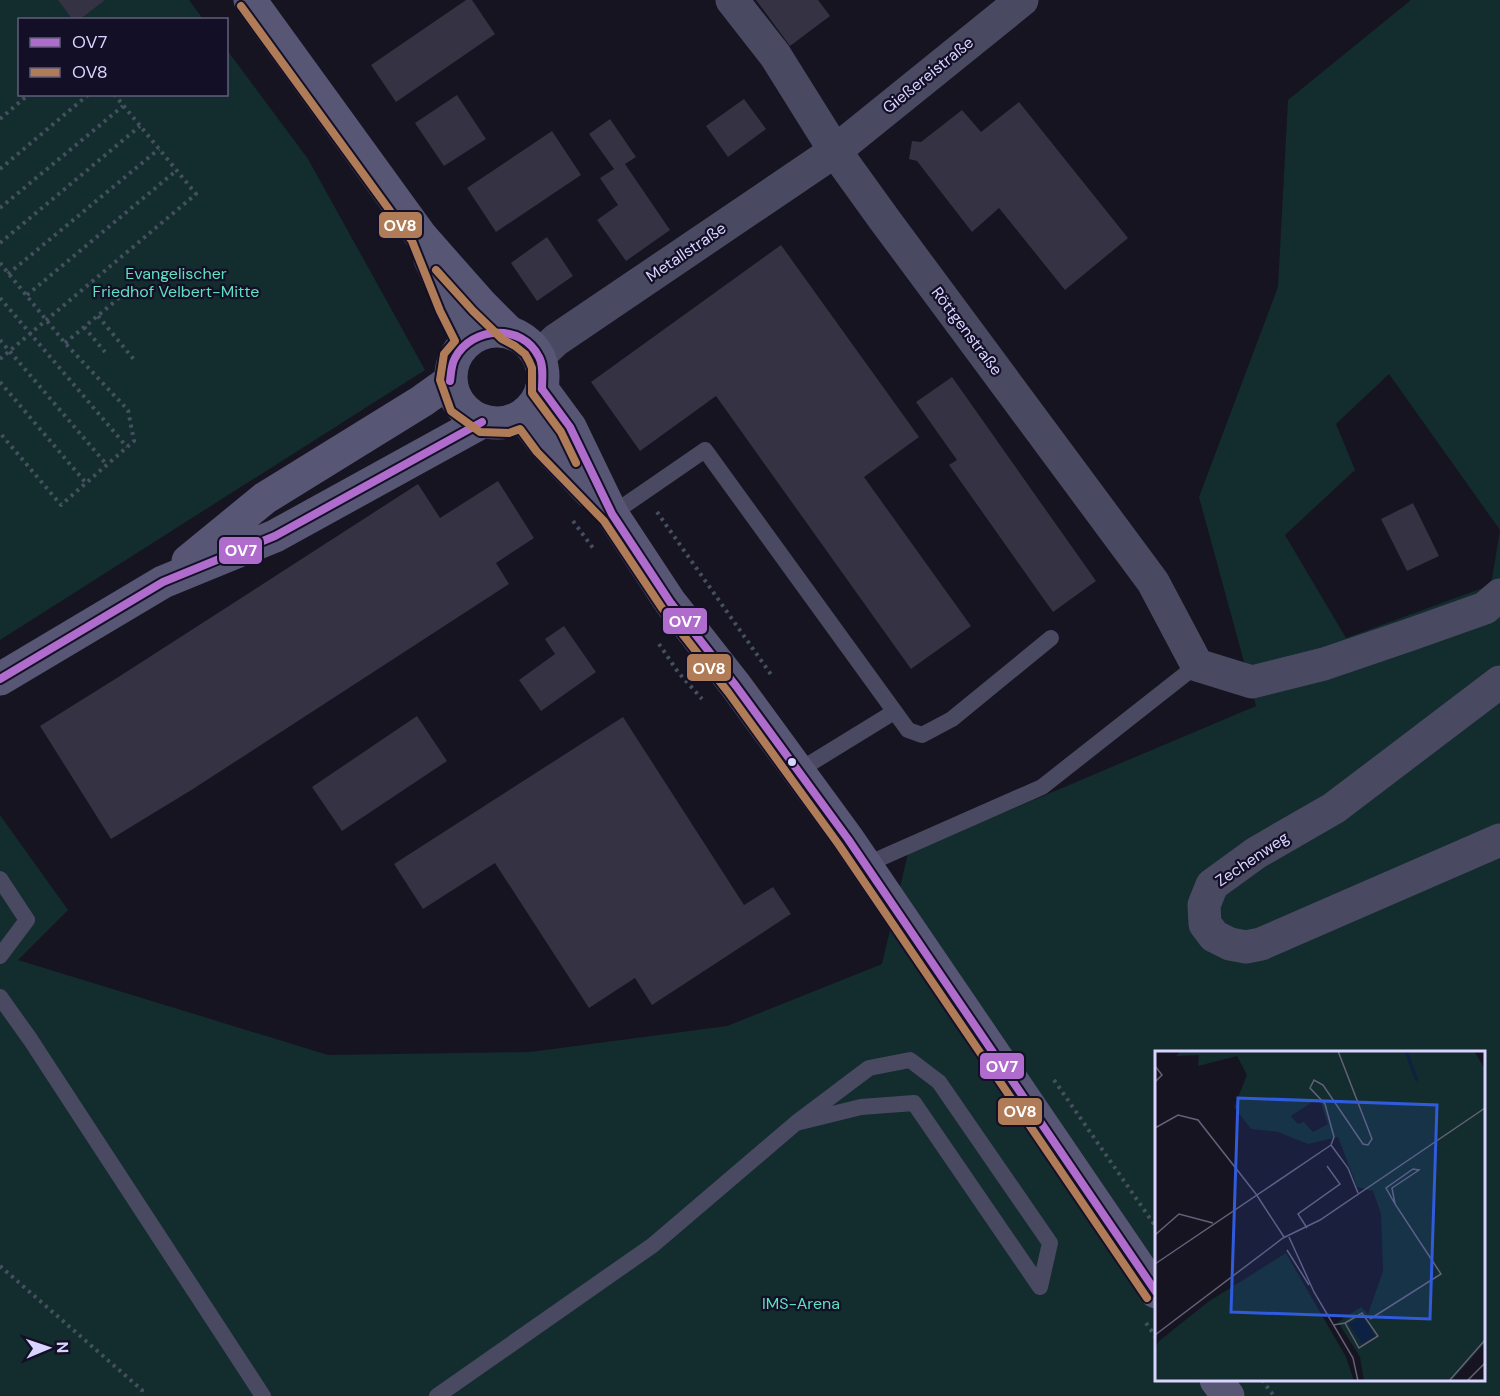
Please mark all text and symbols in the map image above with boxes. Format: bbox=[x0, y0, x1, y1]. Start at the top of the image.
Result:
legend bbox=[18, 18, 228, 96]
text: OV7 bbox=[72, 30, 107, 54]
street label: Gießereistraße bbox=[878, 32, 978, 118]
text: OV8 bbox=[72, 60, 108, 84]
line badge: OV8 bbox=[378, 211, 423, 239]
text: OV8 bbox=[383, 215, 417, 236]
street label: Metallstraße bbox=[642, 217, 730, 287]
park label: Evangelischer Friedhof Velbert-Mitte bbox=[93, 263, 259, 302]
street label: Röttgenstraße bbox=[927, 282, 1007, 380]
line badge: OV7 bbox=[218, 536, 263, 565]
text: OV7 bbox=[225, 540, 258, 561]
line badge: OV7 bbox=[662, 607, 708, 635]
text: OV7 bbox=[669, 611, 702, 632]
line badge: OV8 bbox=[686, 653, 732, 682]
text: OV8 bbox=[692, 658, 726, 679]
unlabelled marker bbox=[786, 756, 798, 768]
street label: Zechenweg bbox=[1211, 827, 1293, 891]
inset map bbox=[1155, 1051, 1485, 1381]
line badge: OV7 bbox=[979, 1052, 1025, 1080]
text: OV7 bbox=[986, 1056, 1019, 1077]
line badge: OV8 bbox=[997, 1097, 1043, 1126]
text: OV8 bbox=[1003, 1101, 1037, 1122]
park label: IMS-Arena bbox=[762, 1293, 840, 1314]
north arrow bbox=[18, 1318, 78, 1378]
text: N bbox=[52, 1341, 73, 1354]

